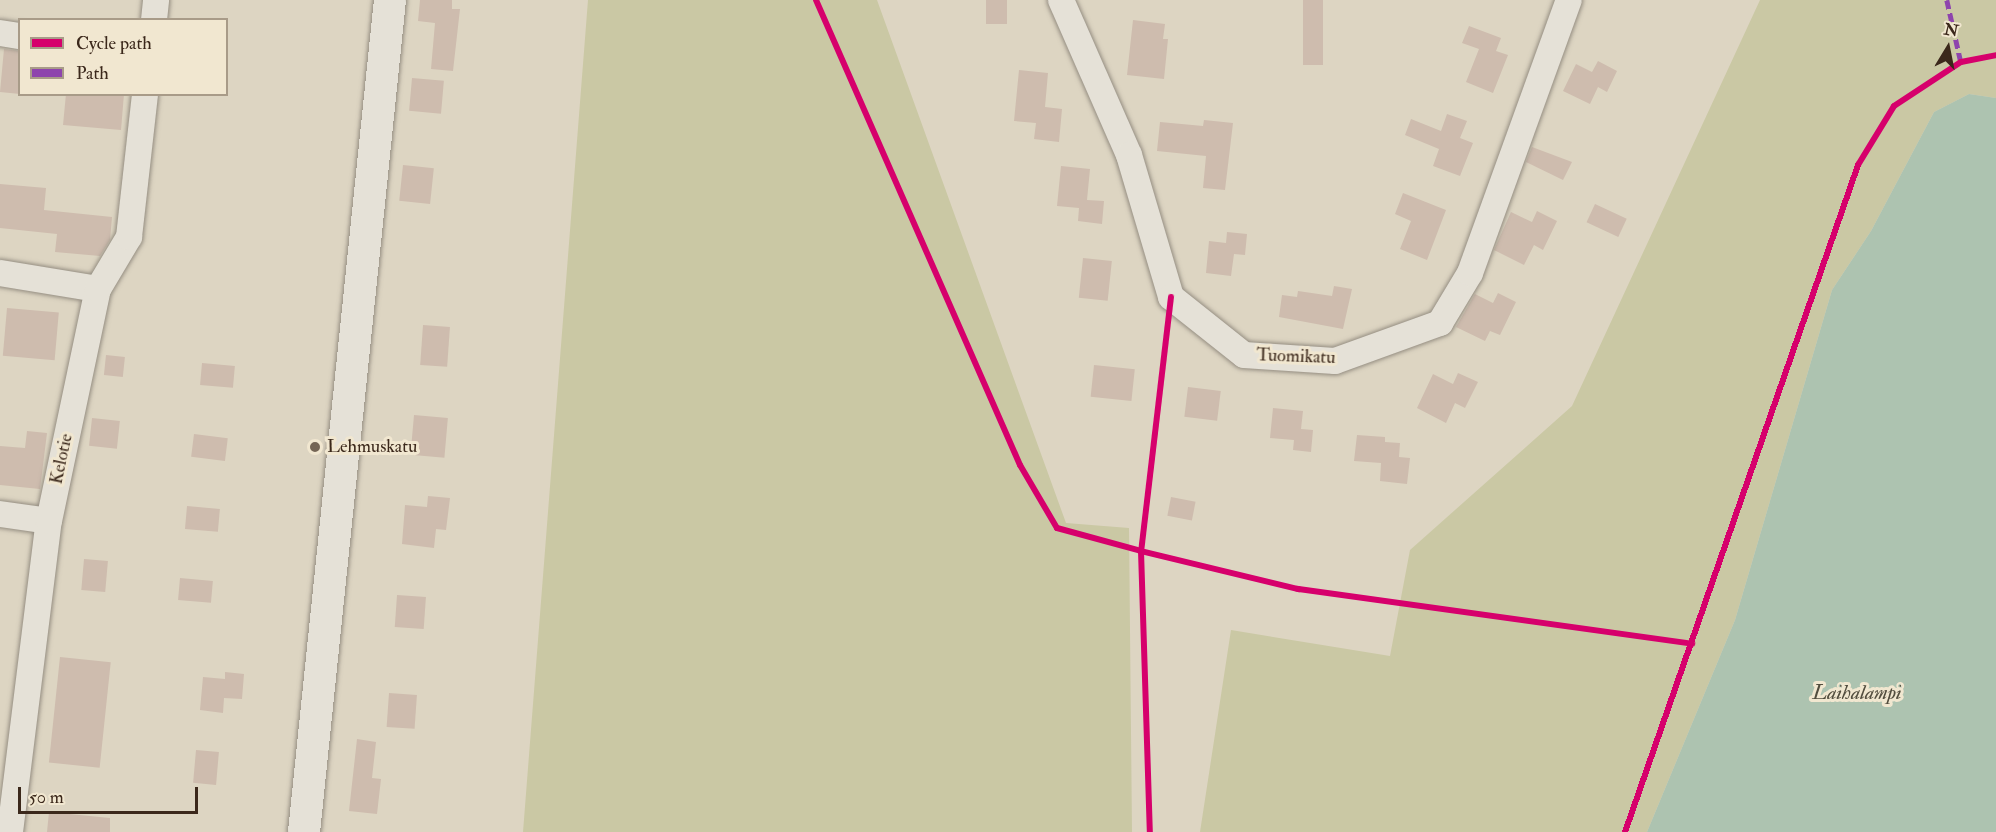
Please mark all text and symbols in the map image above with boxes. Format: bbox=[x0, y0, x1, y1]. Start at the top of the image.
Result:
legend bbox=[18, 18, 228, 96]
north arrow bbox=[1918, 18, 1978, 78]
text: N bbox=[1942, 19, 1960, 41]
text: Cycle path bbox=[76, 32, 152, 55]
text: Path bbox=[76, 62, 109, 85]
street label: Tuomikatu bbox=[1256, 345, 1336, 369]
street label: Kelotie bbox=[46, 432, 78, 486]
place label: Lehmuskatu bbox=[327, 436, 417, 458]
marker: Lehmuskatu bbox=[308, 440, 322, 454]
water label: Laihalampi bbox=[1812, 680, 1902, 704]
scale bar bbox=[21, 775, 201, 813]
text: 50 m bbox=[29, 786, 64, 809]

